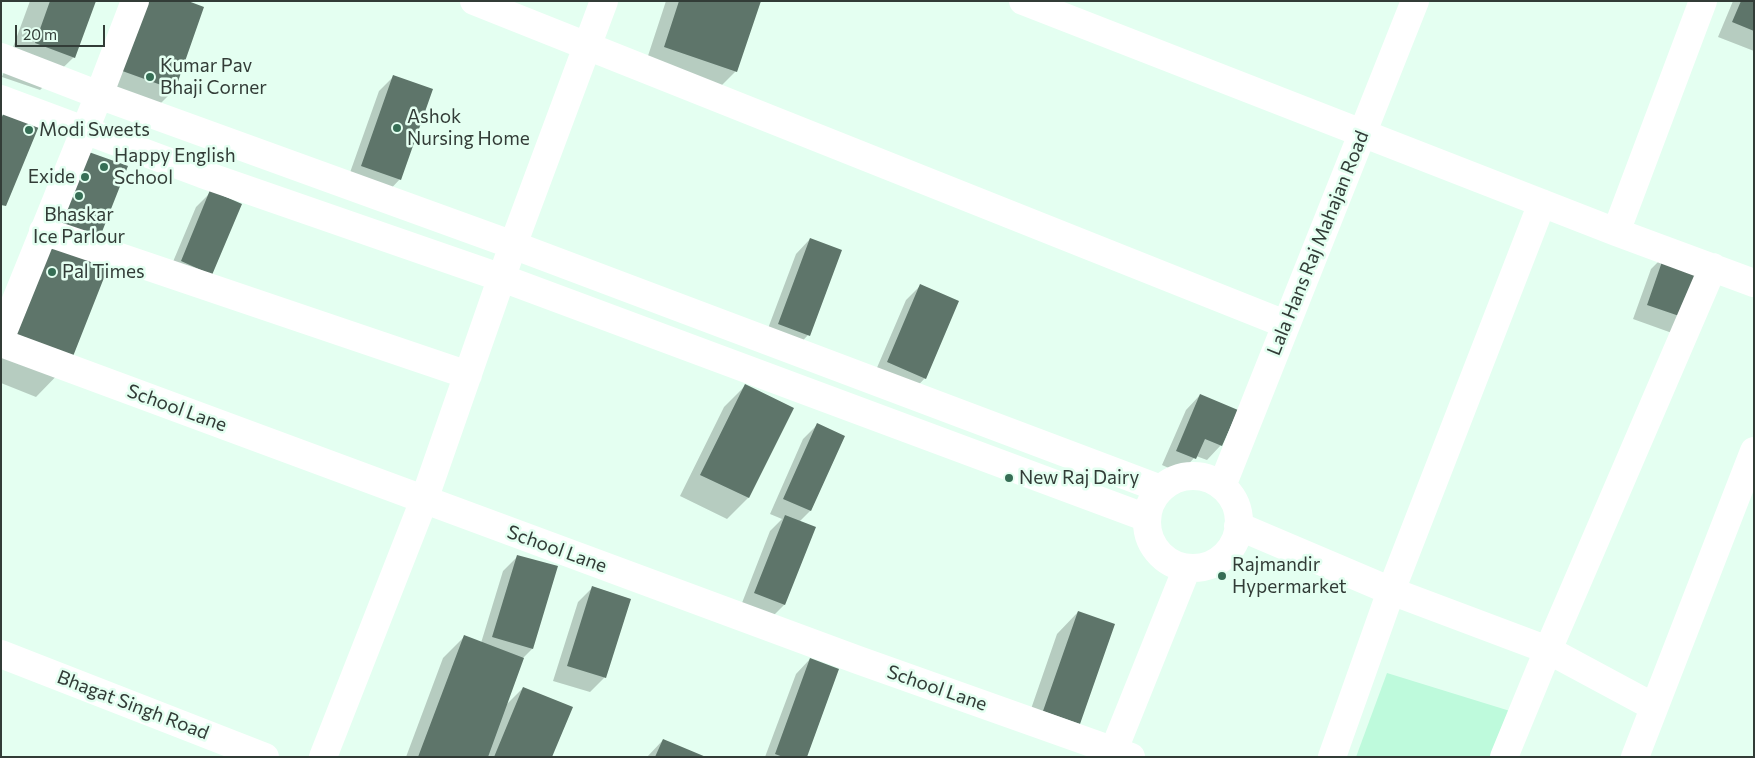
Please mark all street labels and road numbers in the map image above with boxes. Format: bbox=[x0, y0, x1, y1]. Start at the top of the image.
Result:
street label: Lala Hans Raj Mahajan Road bbox=[1262, 127, 1374, 359]
street label: School Lane bbox=[124, 379, 230, 437]
street label: School Lane bbox=[504, 520, 610, 578]
street label: School Lane bbox=[884, 660, 990, 716]
street label: Bhagat Singh Road bbox=[54, 666, 212, 744]

